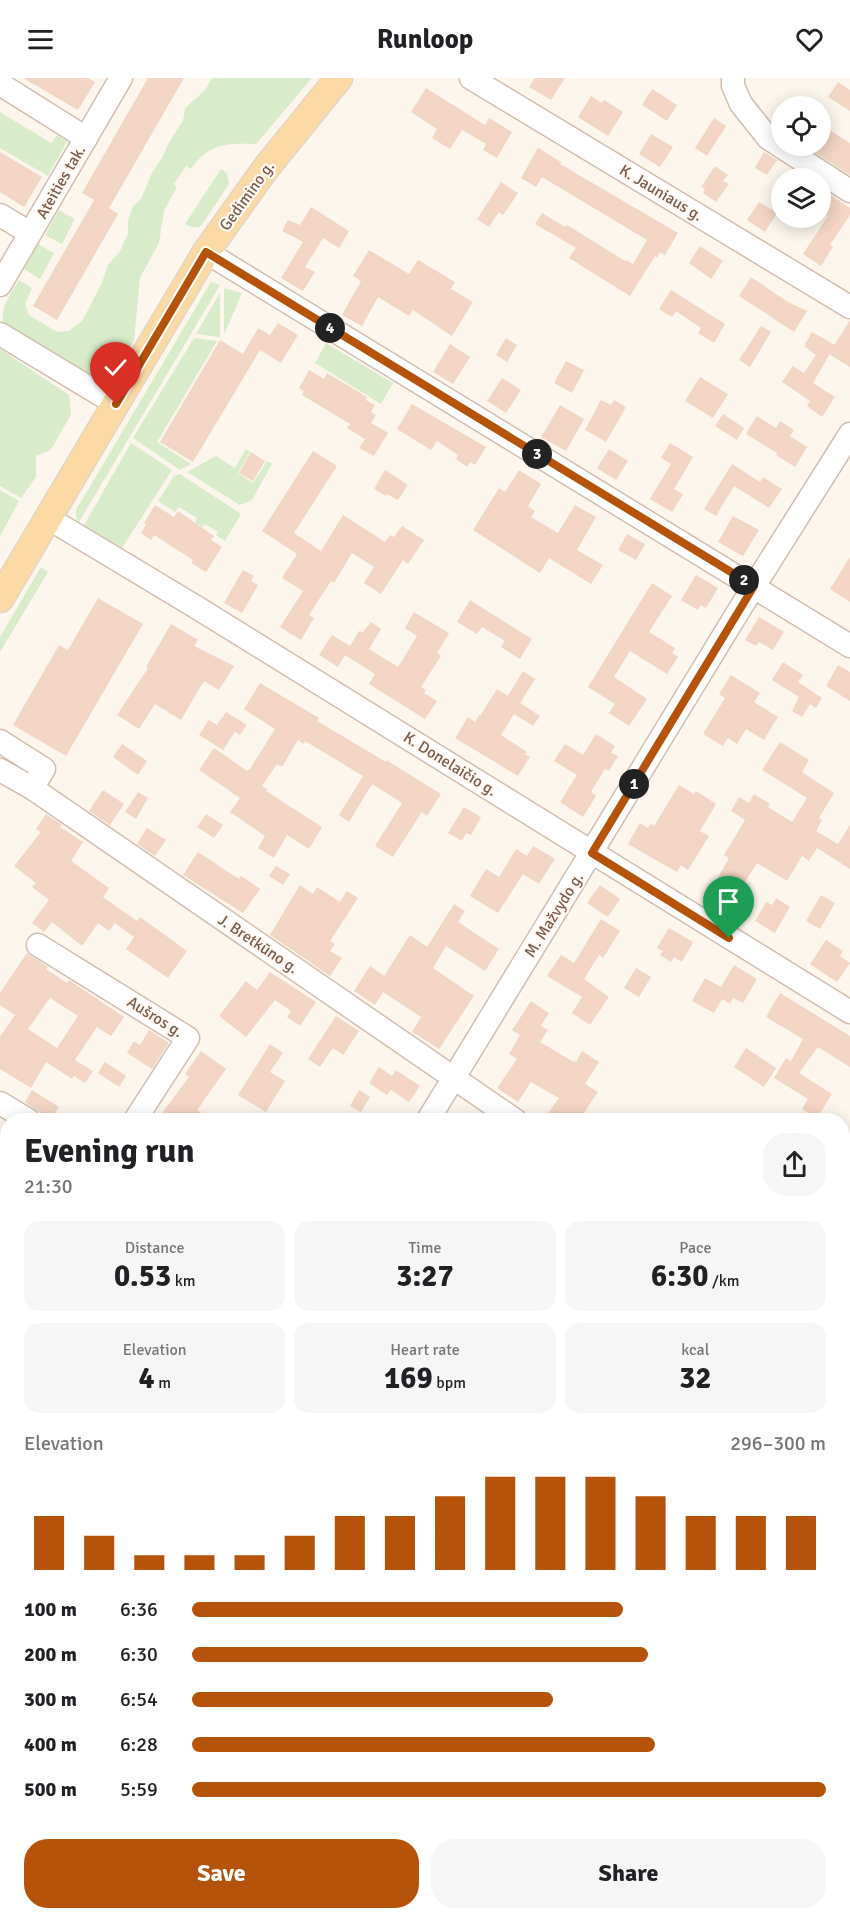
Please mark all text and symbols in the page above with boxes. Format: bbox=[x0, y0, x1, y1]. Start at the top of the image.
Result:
icon: menu bbox=[24, 23, 57, 56]
text: Runloop bbox=[377, 23, 473, 56]
icon: heart bbox=[793, 23, 826, 56]
map controls bbox=[771, 96, 831, 228]
button: locate bbox=[771, 96, 831, 156]
street label: Ateities tak. bbox=[32, 142, 90, 222]
street label: Gedimino g. bbox=[215, 157, 279, 235]
street label: K. Jauniaus g. bbox=[616, 160, 706, 226]
button: layers bbox=[771, 168, 831, 228]
pin: 4 bbox=[315, 313, 345, 343]
text: 4 bbox=[326, 318, 334, 338]
pin bbox=[90, 342, 141, 404]
icon: check bbox=[99, 351, 132, 384]
pin: 3 bbox=[522, 439, 552, 469]
text: 3 bbox=[533, 444, 541, 464]
pin: 2 bbox=[729, 565, 759, 595]
text: 2 bbox=[740, 570, 748, 590]
street label: K. Donelaičio g. bbox=[400, 727, 500, 801]
pin: 1 bbox=[619, 769, 649, 799]
text: 1 bbox=[630, 774, 638, 794]
street label: M. Mažvydo g. bbox=[520, 869, 588, 961]
pin bbox=[703, 876, 754, 938]
icon: arrive bbox=[712, 885, 745, 918]
street label: J. Bretkūno g. bbox=[214, 910, 302, 978]
street label: Aušros g. bbox=[123, 992, 187, 1042]
text: Evening run bbox=[24, 1131, 194, 1172]
button: share bbox=[763, 1133, 826, 1196]
text: 21:30 bbox=[24, 1174, 73, 1199]
text: Distance bbox=[125, 1238, 184, 1258]
text: Time bbox=[409, 1238, 441, 1258]
text: Pace bbox=[679, 1238, 711, 1258]
text: 0.53 bbox=[114, 1258, 171, 1295]
text: 3:27 bbox=[396, 1258, 454, 1295]
text: 6:30 bbox=[651, 1258, 709, 1295]
text: km bbox=[171, 1271, 195, 1291]
text: /km bbox=[709, 1271, 740, 1291]
text: Elevation bbox=[123, 1340, 187, 1360]
text: Heart rate bbox=[390, 1340, 460, 1360]
text: kcal bbox=[681, 1340, 709, 1360]
text: 4 bbox=[138, 1360, 155, 1397]
text: 169 bbox=[384, 1360, 433, 1397]
text: 32 bbox=[679, 1360, 712, 1397]
text: m bbox=[155, 1373, 171, 1393]
text: bpm bbox=[433, 1373, 466, 1393]
text: Elevation bbox=[24, 1431, 104, 1456]
text: 296–300 m bbox=[730, 1431, 826, 1456]
text: 100 m bbox=[24, 1597, 77, 1622]
text: 6:36 bbox=[120, 1597, 158, 1622]
text: 200 m bbox=[24, 1642, 77, 1667]
text: 6:30 bbox=[120, 1642, 158, 1667]
text: 300 m bbox=[24, 1687, 77, 1712]
text: 6:54 bbox=[120, 1687, 158, 1712]
text: 400 m bbox=[24, 1732, 77, 1757]
text: 6:28 bbox=[120, 1732, 158, 1757]
text: 500 m bbox=[24, 1777, 77, 1802]
text: 5:59 bbox=[120, 1777, 158, 1802]
button: Save bbox=[24, 1839, 419, 1908]
button: Share bbox=[431, 1839, 826, 1908]

